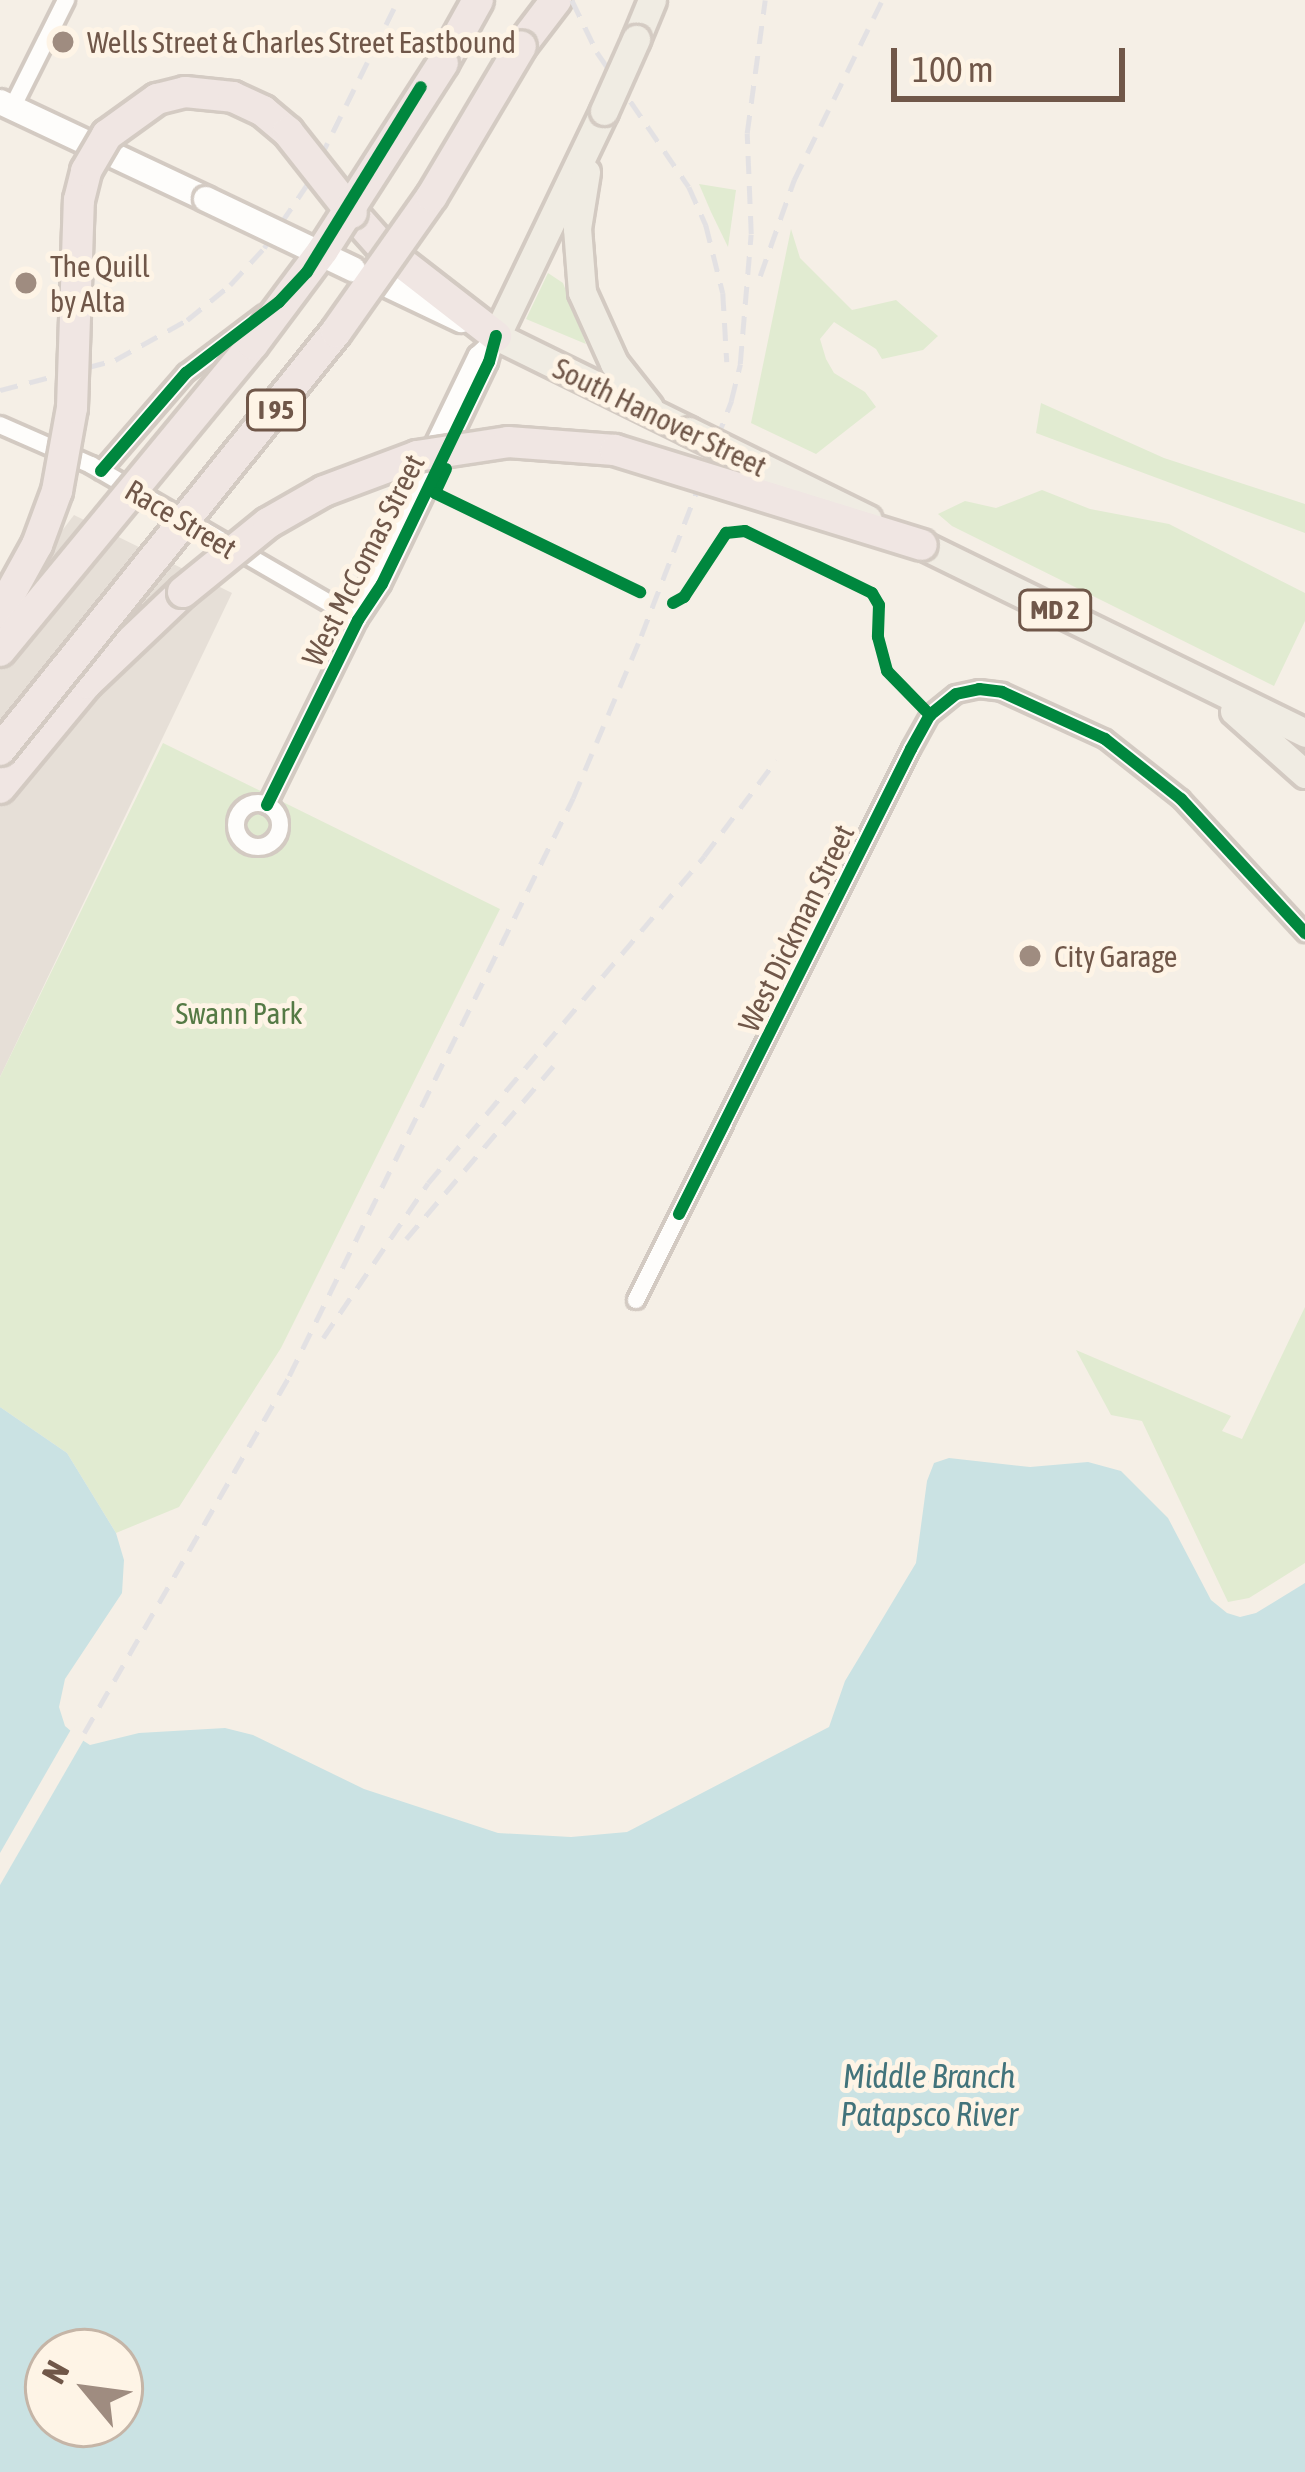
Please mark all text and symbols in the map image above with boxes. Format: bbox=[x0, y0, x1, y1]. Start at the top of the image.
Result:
place label: Wells Street & Charles Street Eastbound bbox=[87, 24, 516, 60]
scale bar bbox=[897, 24, 1131, 98]
marker: Wells Street & Charles Street Eastbound bbox=[50, 29, 76, 55]
text: 100 m bbox=[912, 48, 994, 90]
place label: The Quill by Alta bbox=[50, 248, 150, 318]
marker: The Quill by Alta bbox=[13, 270, 39, 296]
street label: South Hanover Street bbox=[548, 350, 772, 484]
road number: I 95 bbox=[246, 389, 306, 431]
street label: West McComas Street bbox=[294, 448, 432, 672]
street label: Race Street bbox=[119, 472, 243, 566]
road number: MD 2 bbox=[1016, 589, 1094, 631]
street label: West Dickman Street bbox=[730, 819, 862, 1037]
place label: City Garage bbox=[1054, 938, 1177, 974]
marker: City Garage bbox=[1017, 943, 1043, 969]
park label: Swann Park bbox=[175, 995, 303, 1031]
water label: Middle Branch Patapsco River bbox=[840, 2057, 1018, 2135]
north arrow bbox=[24, 2328, 144, 2448]
text: N bbox=[34, 2354, 76, 2390]

